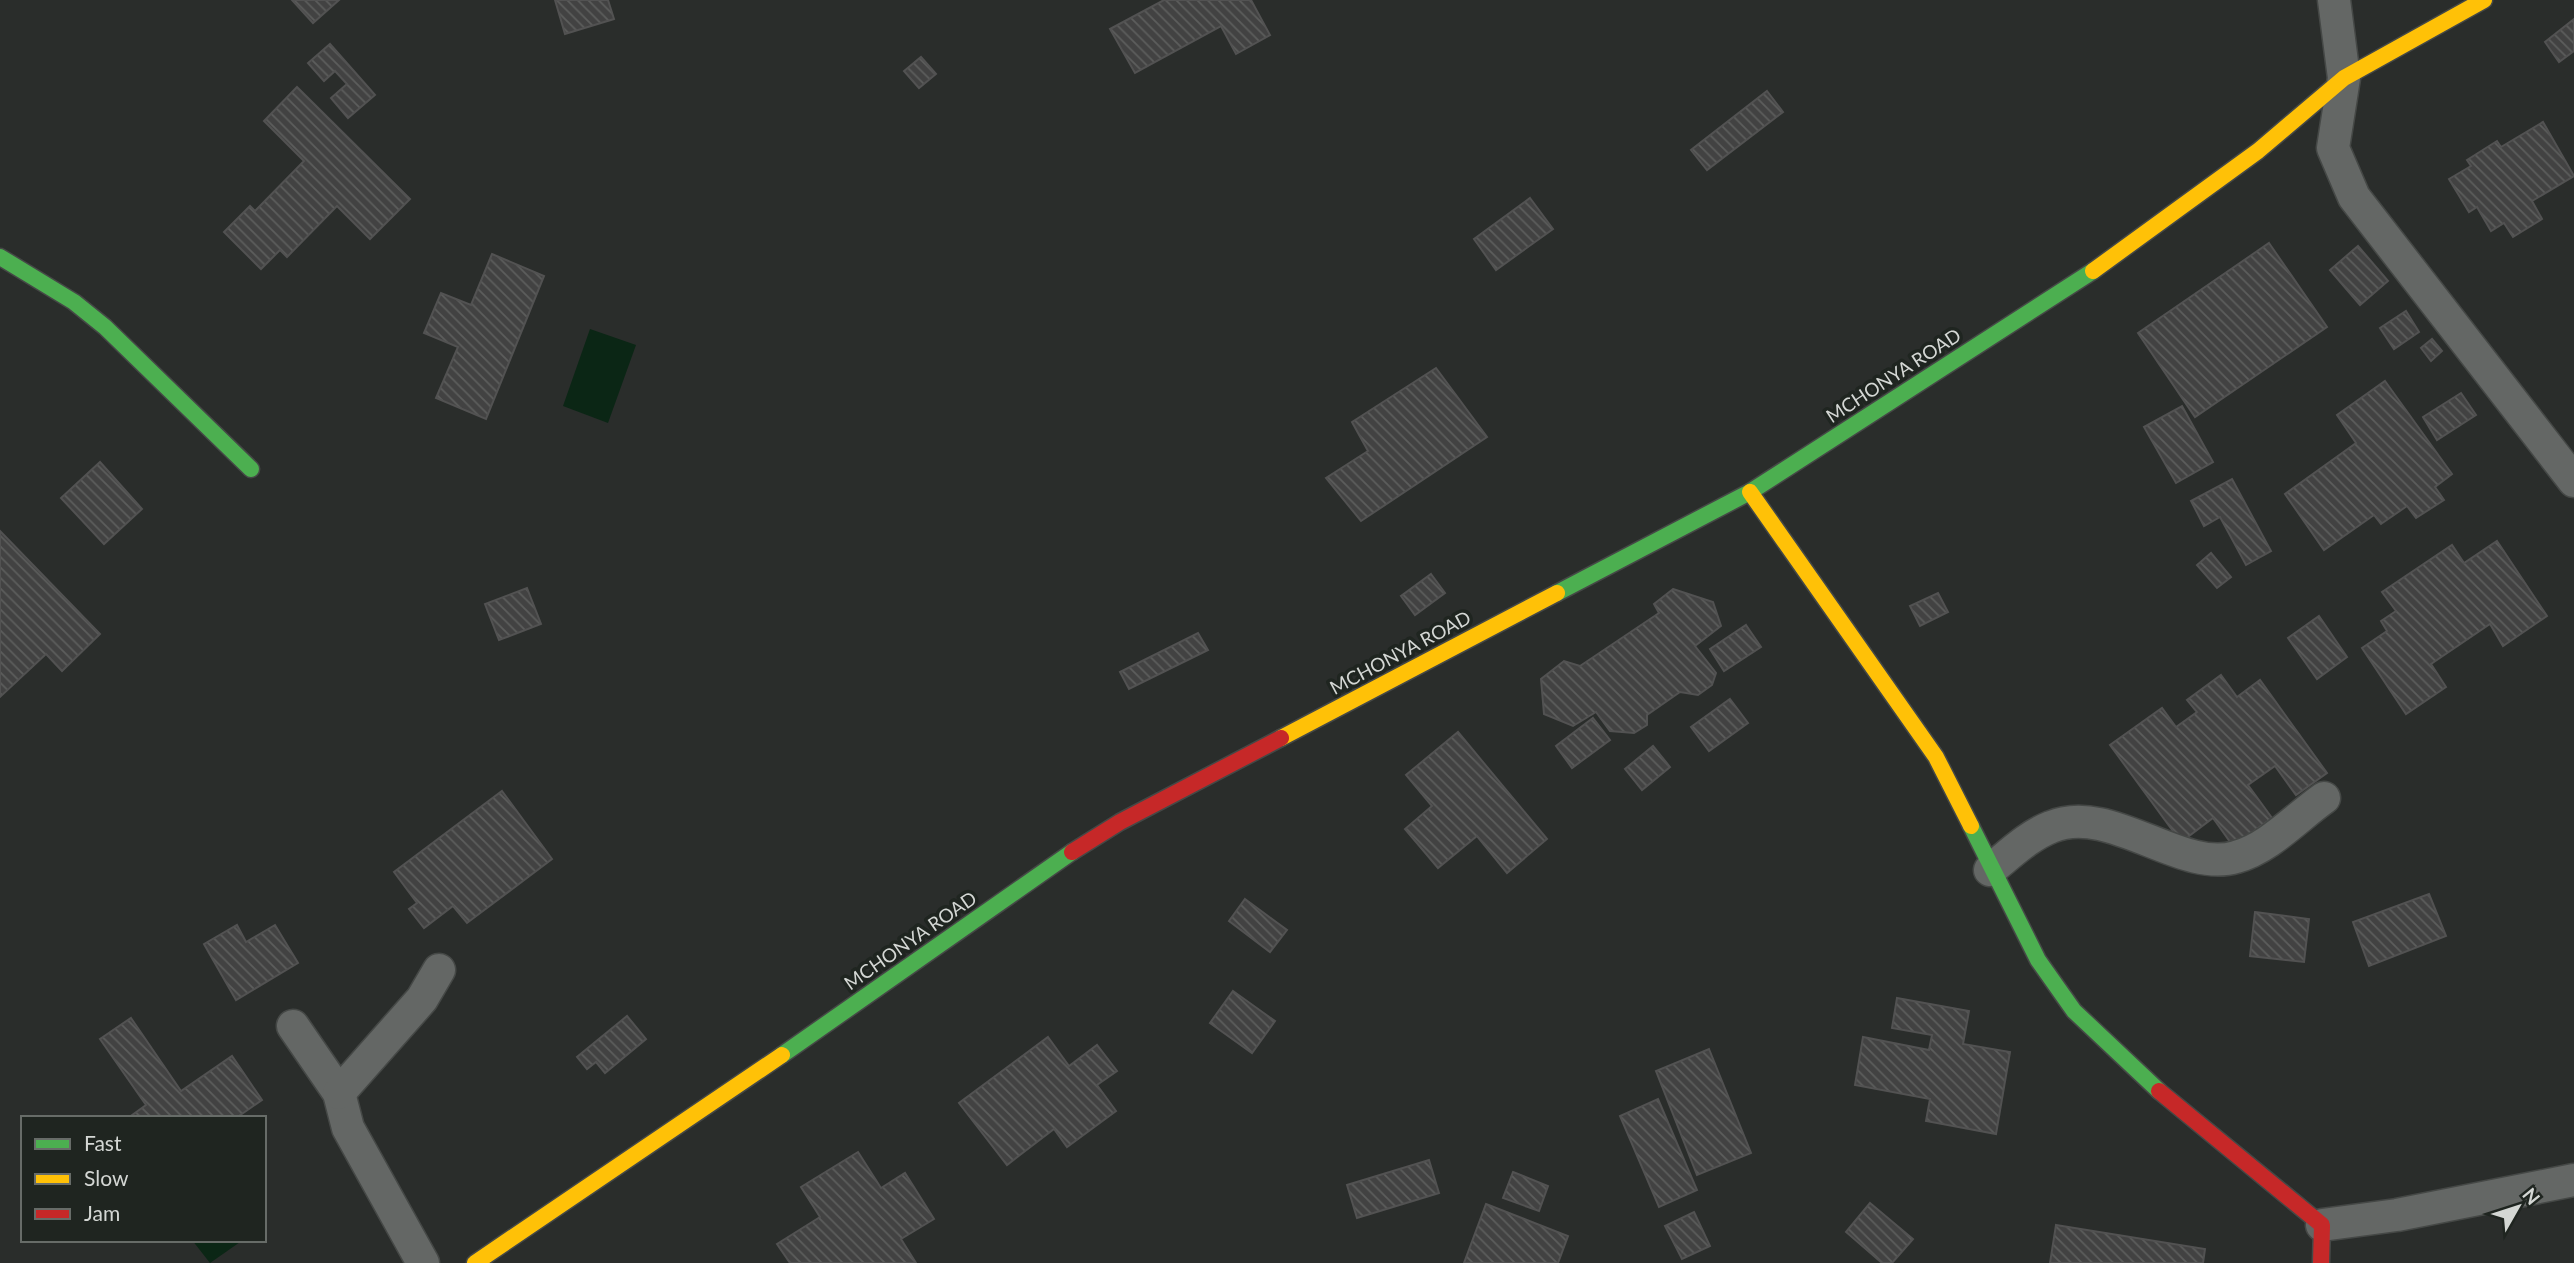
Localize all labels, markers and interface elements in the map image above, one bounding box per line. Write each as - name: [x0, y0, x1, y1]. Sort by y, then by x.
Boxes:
- street label: MCHONYA ROAD: [1821, 323, 1965, 427]
- street label: MCHONYA ROAD: [1326, 605, 1474, 699]
- street label: MCHONYA ROAD: [839, 886, 981, 994]
- legend: [21, 1116, 266, 1242]
- text: Fast: [84, 1130, 122, 1155]
- text: Slow: [84, 1165, 129, 1190]
- north arrow: [2483, 1172, 2553, 1242]
- text: N: [2518, 1183, 2545, 1209]
- text: Jam: [84, 1200, 120, 1225]

